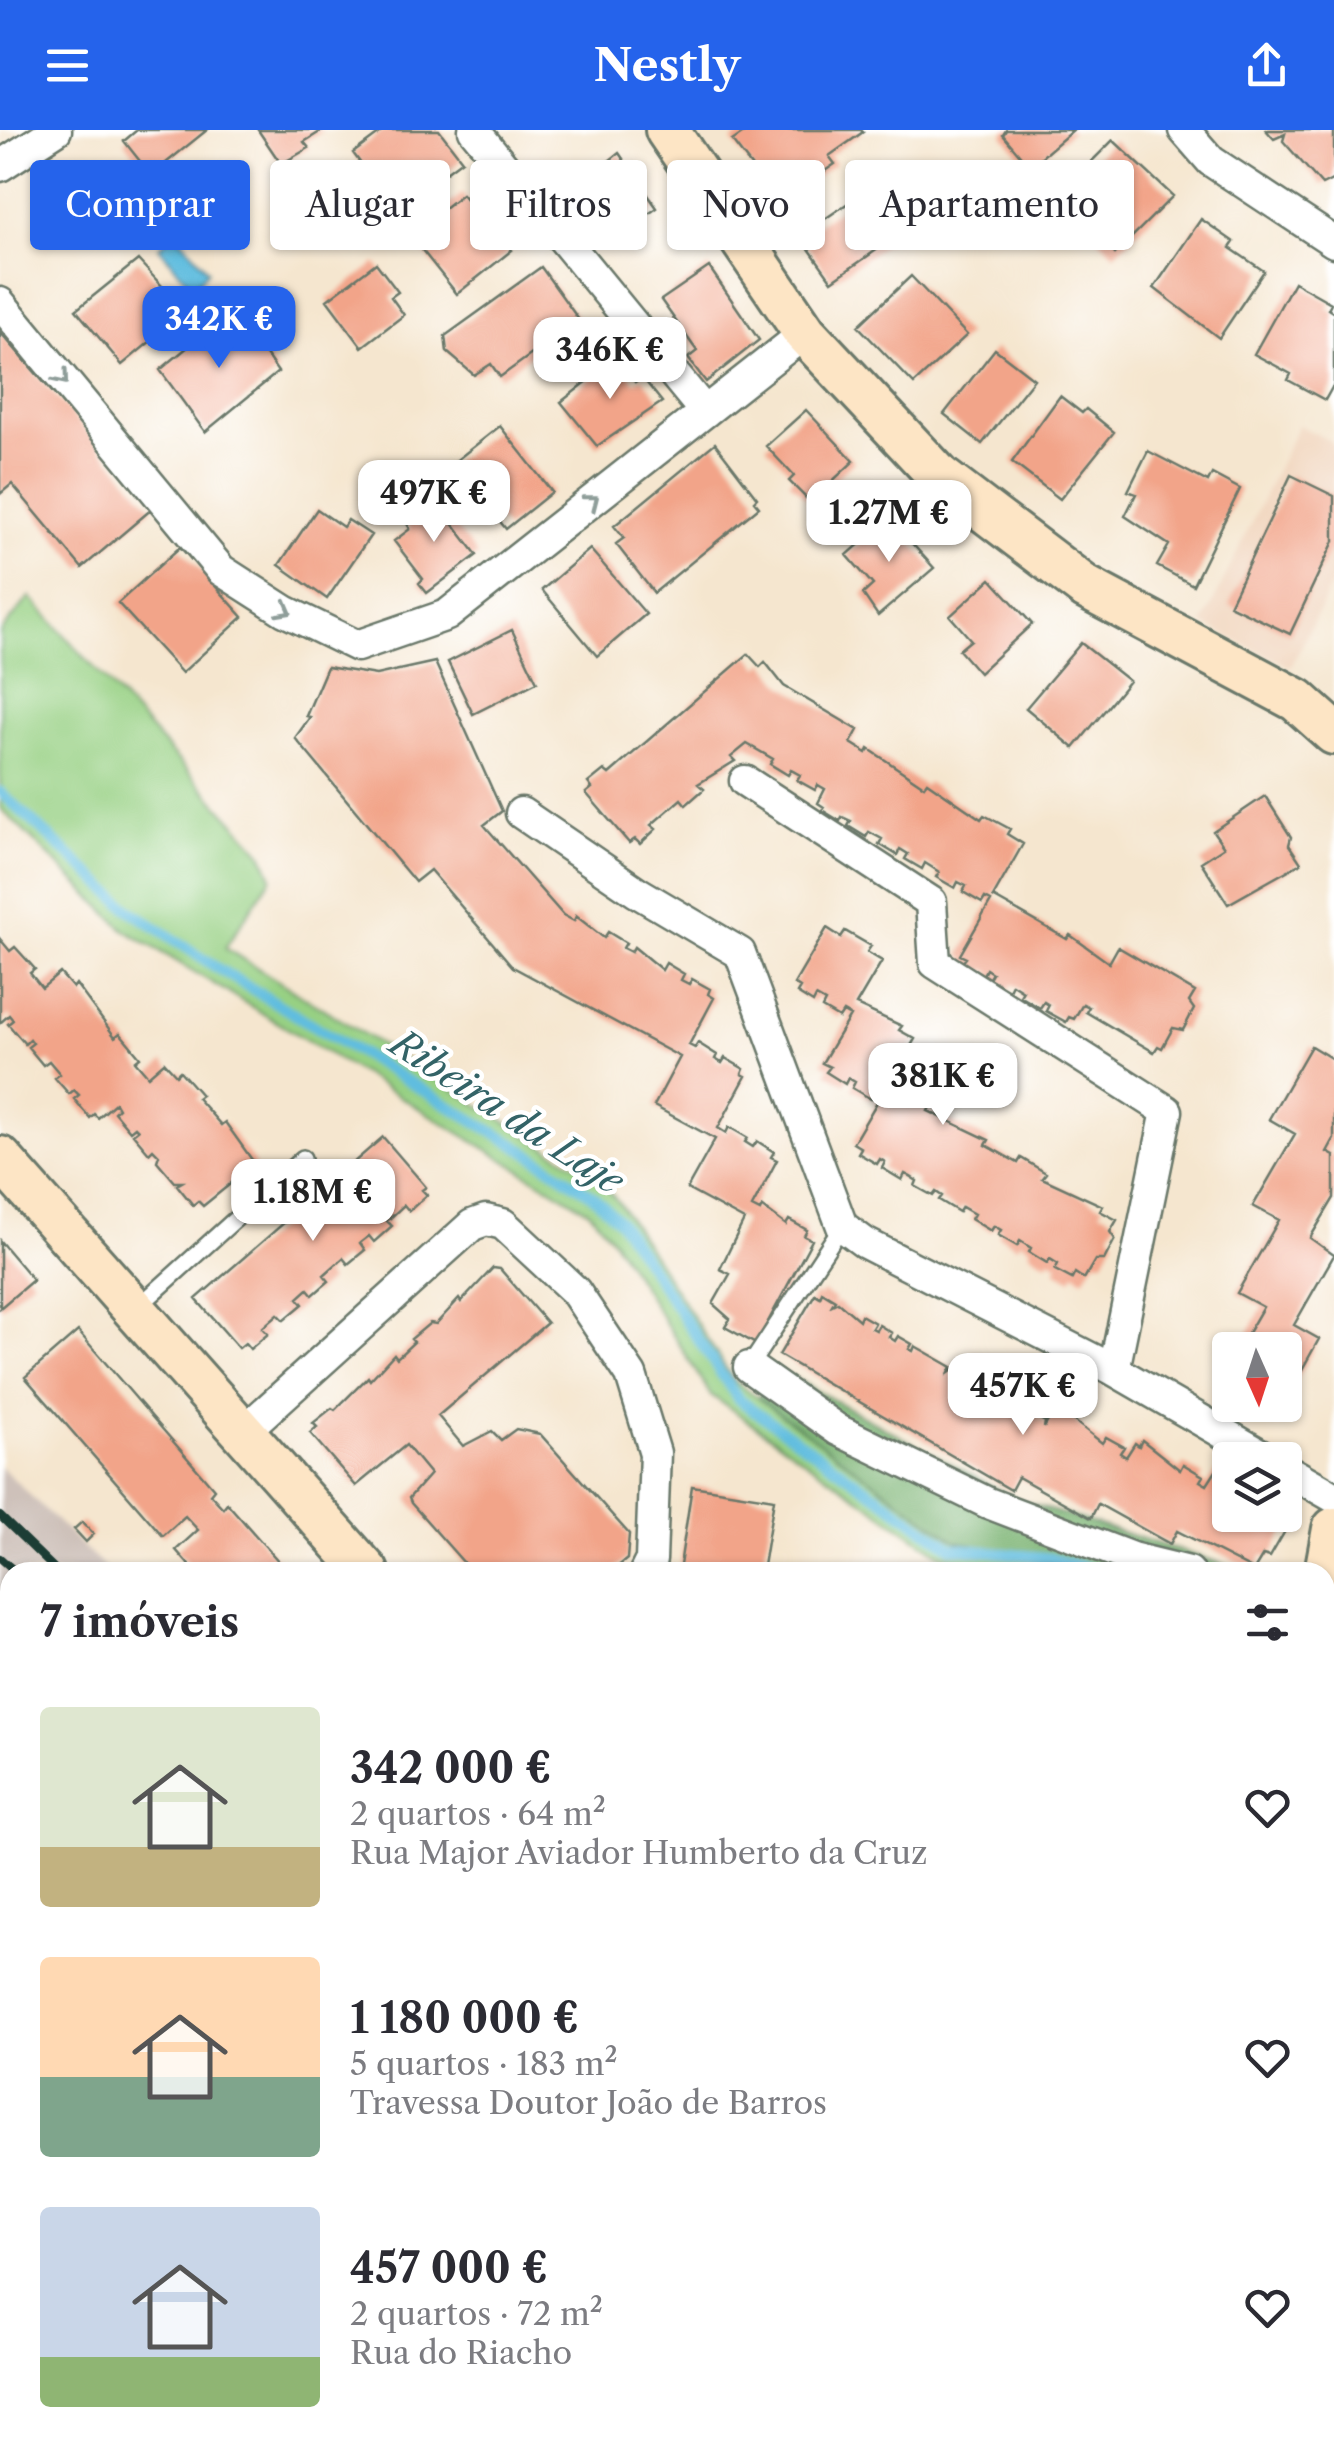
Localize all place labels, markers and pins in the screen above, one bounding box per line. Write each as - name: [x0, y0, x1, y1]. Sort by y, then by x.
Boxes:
- pin: 342K €: [138, 286, 300, 371]
- pin: 346K €: [529, 317, 691, 402]
- pin: 497K €: [353, 460, 515, 545]
- pin: 1.27M €: [797, 480, 981, 565]
- pin: 381K €: [862, 1043, 1024, 1128]
- pin: 1.18M €: [221, 1159, 405, 1244]
- pin: 457K €: [942, 1353, 1104, 1438]

